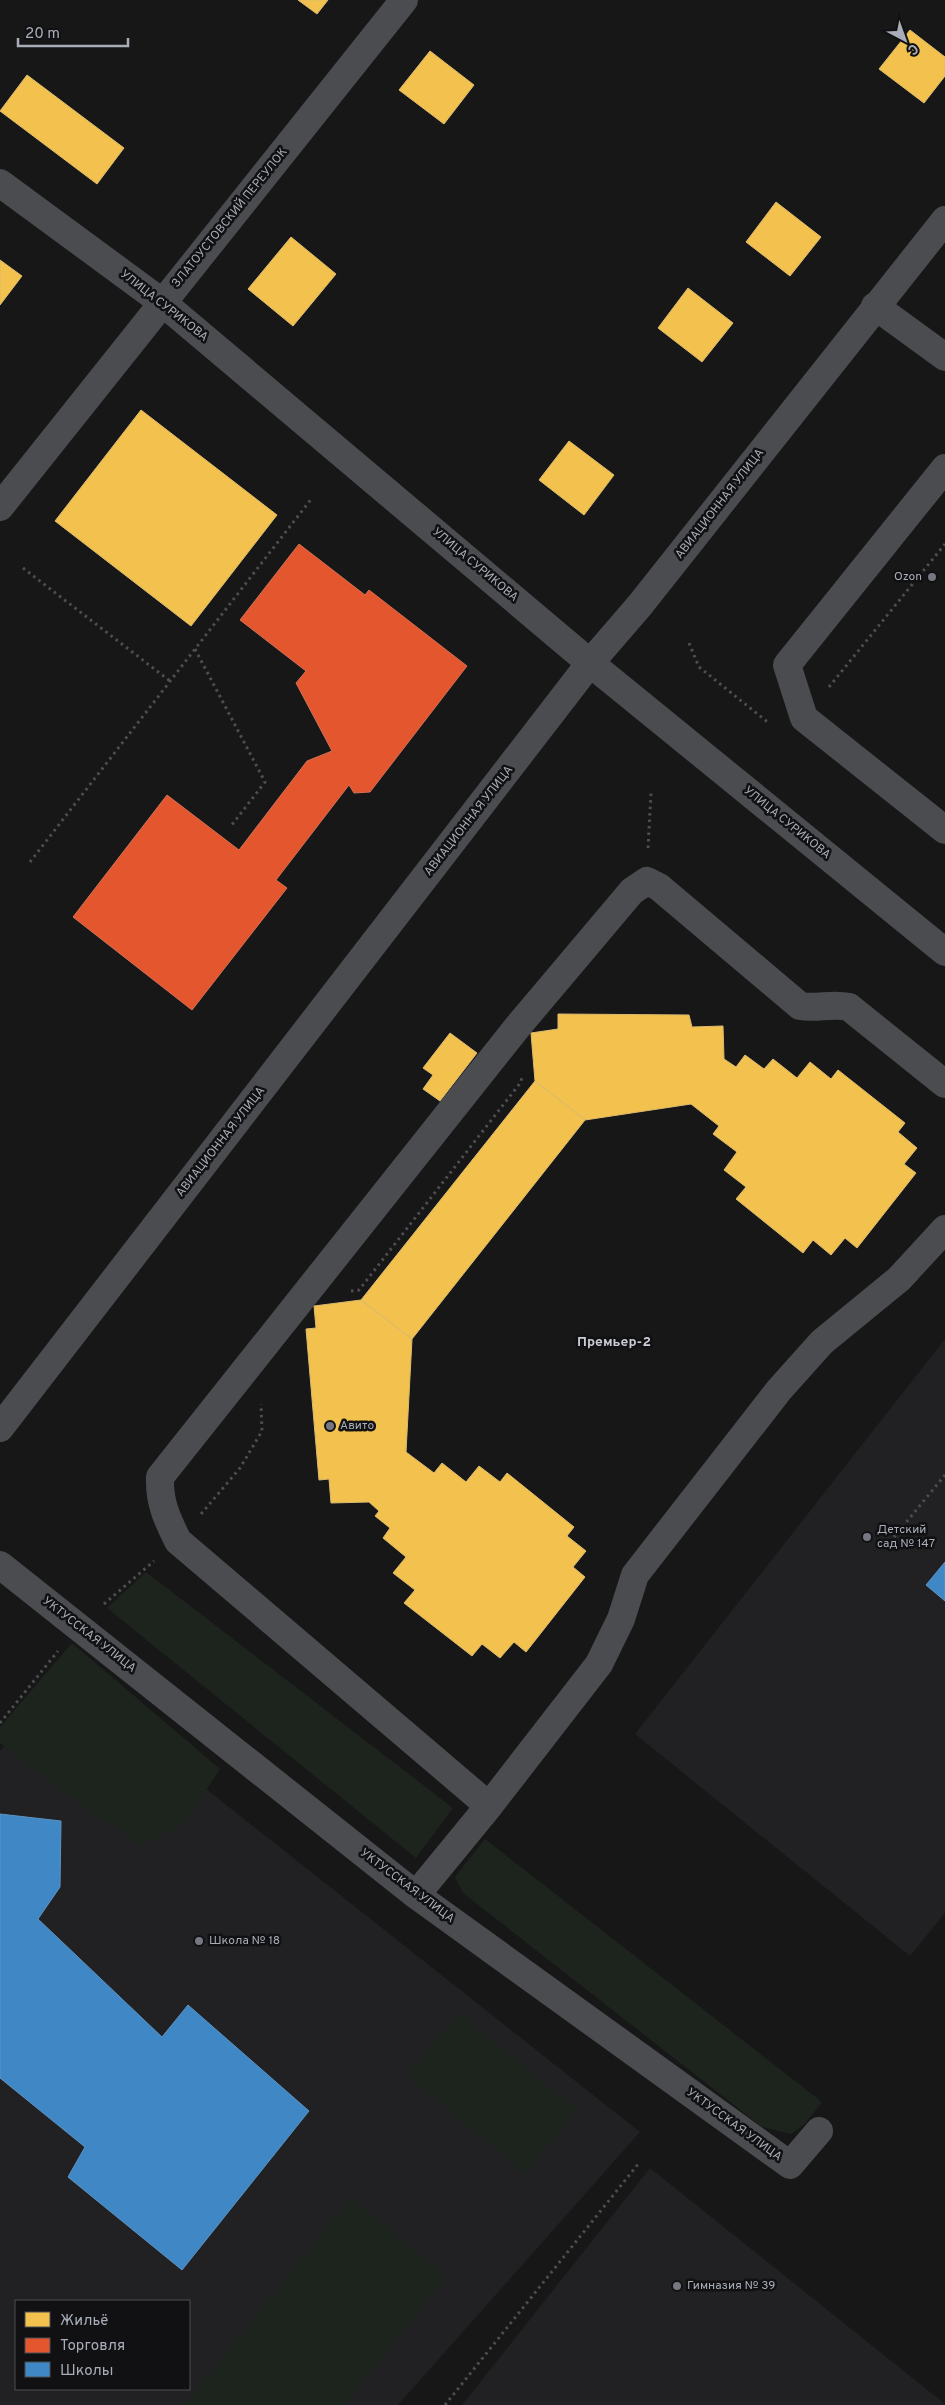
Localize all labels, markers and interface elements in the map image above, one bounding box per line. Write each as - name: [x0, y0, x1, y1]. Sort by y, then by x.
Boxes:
- scale bar: [18, 15, 128, 47]
- north arrow: [880, 15, 930, 65]
- text: 20 m: [25, 25, 60, 44]
- text: С: [904, 39, 921, 58]
- street label: ЗЛАТОУСТОВСКИЙ ПЕРЕУЛОК: [169, 145, 292, 291]
- street label: УЛИЦА СУРИКОВА: [117, 267, 211, 345]
- street label: АВИАЦИОННАЯ УЛИЦА: [672, 446, 768, 562]
- street label: УЛИЦА СУРИКОВА: [429, 524, 521, 606]
- place label: Ozon: [894, 569, 922, 585]
- marker: Ozon: [926, 571, 938, 583]
- street label: АВИАЦИОННАЯ УЛИЦА: [421, 763, 517, 879]
- street label: УЛИЦА СУРИКОВА: [740, 783, 834, 863]
- street label: АВИАЦИОННАЯ УЛИЦА: [173, 1084, 269, 1200]
- district label: Премьер-2: [577, 1334, 651, 1351]
- place label: Авито: [340, 1418, 374, 1434]
- marker: Авито: [324, 1420, 336, 1432]
- place label: Детский сад № 147: [877, 1522, 935, 1552]
- marker: Детский сад № 147: [861, 1531, 873, 1543]
- street label: УКТУССКАЯ УЛИЦА: [39, 1593, 139, 1677]
- street label: УКТУССКАЯ УЛИЦА: [356, 1845, 458, 1927]
- place label: Школа № 18: [209, 1933, 280, 1949]
- marker: Школа № 18: [193, 1935, 205, 1947]
- street label: УКТУССКАЯ УЛИЦА: [683, 2085, 785, 2165]
- place label: Гимназия № 39: [687, 2278, 775, 2294]
- marker: Гимназия № 39: [671, 2280, 683, 2292]
- legend: [15, 2300, 190, 2390]
- text: Жильё: [60, 2312, 108, 2331]
- text: Торговля: [60, 2337, 125, 2356]
- text: Школы: [60, 2362, 114, 2381]

